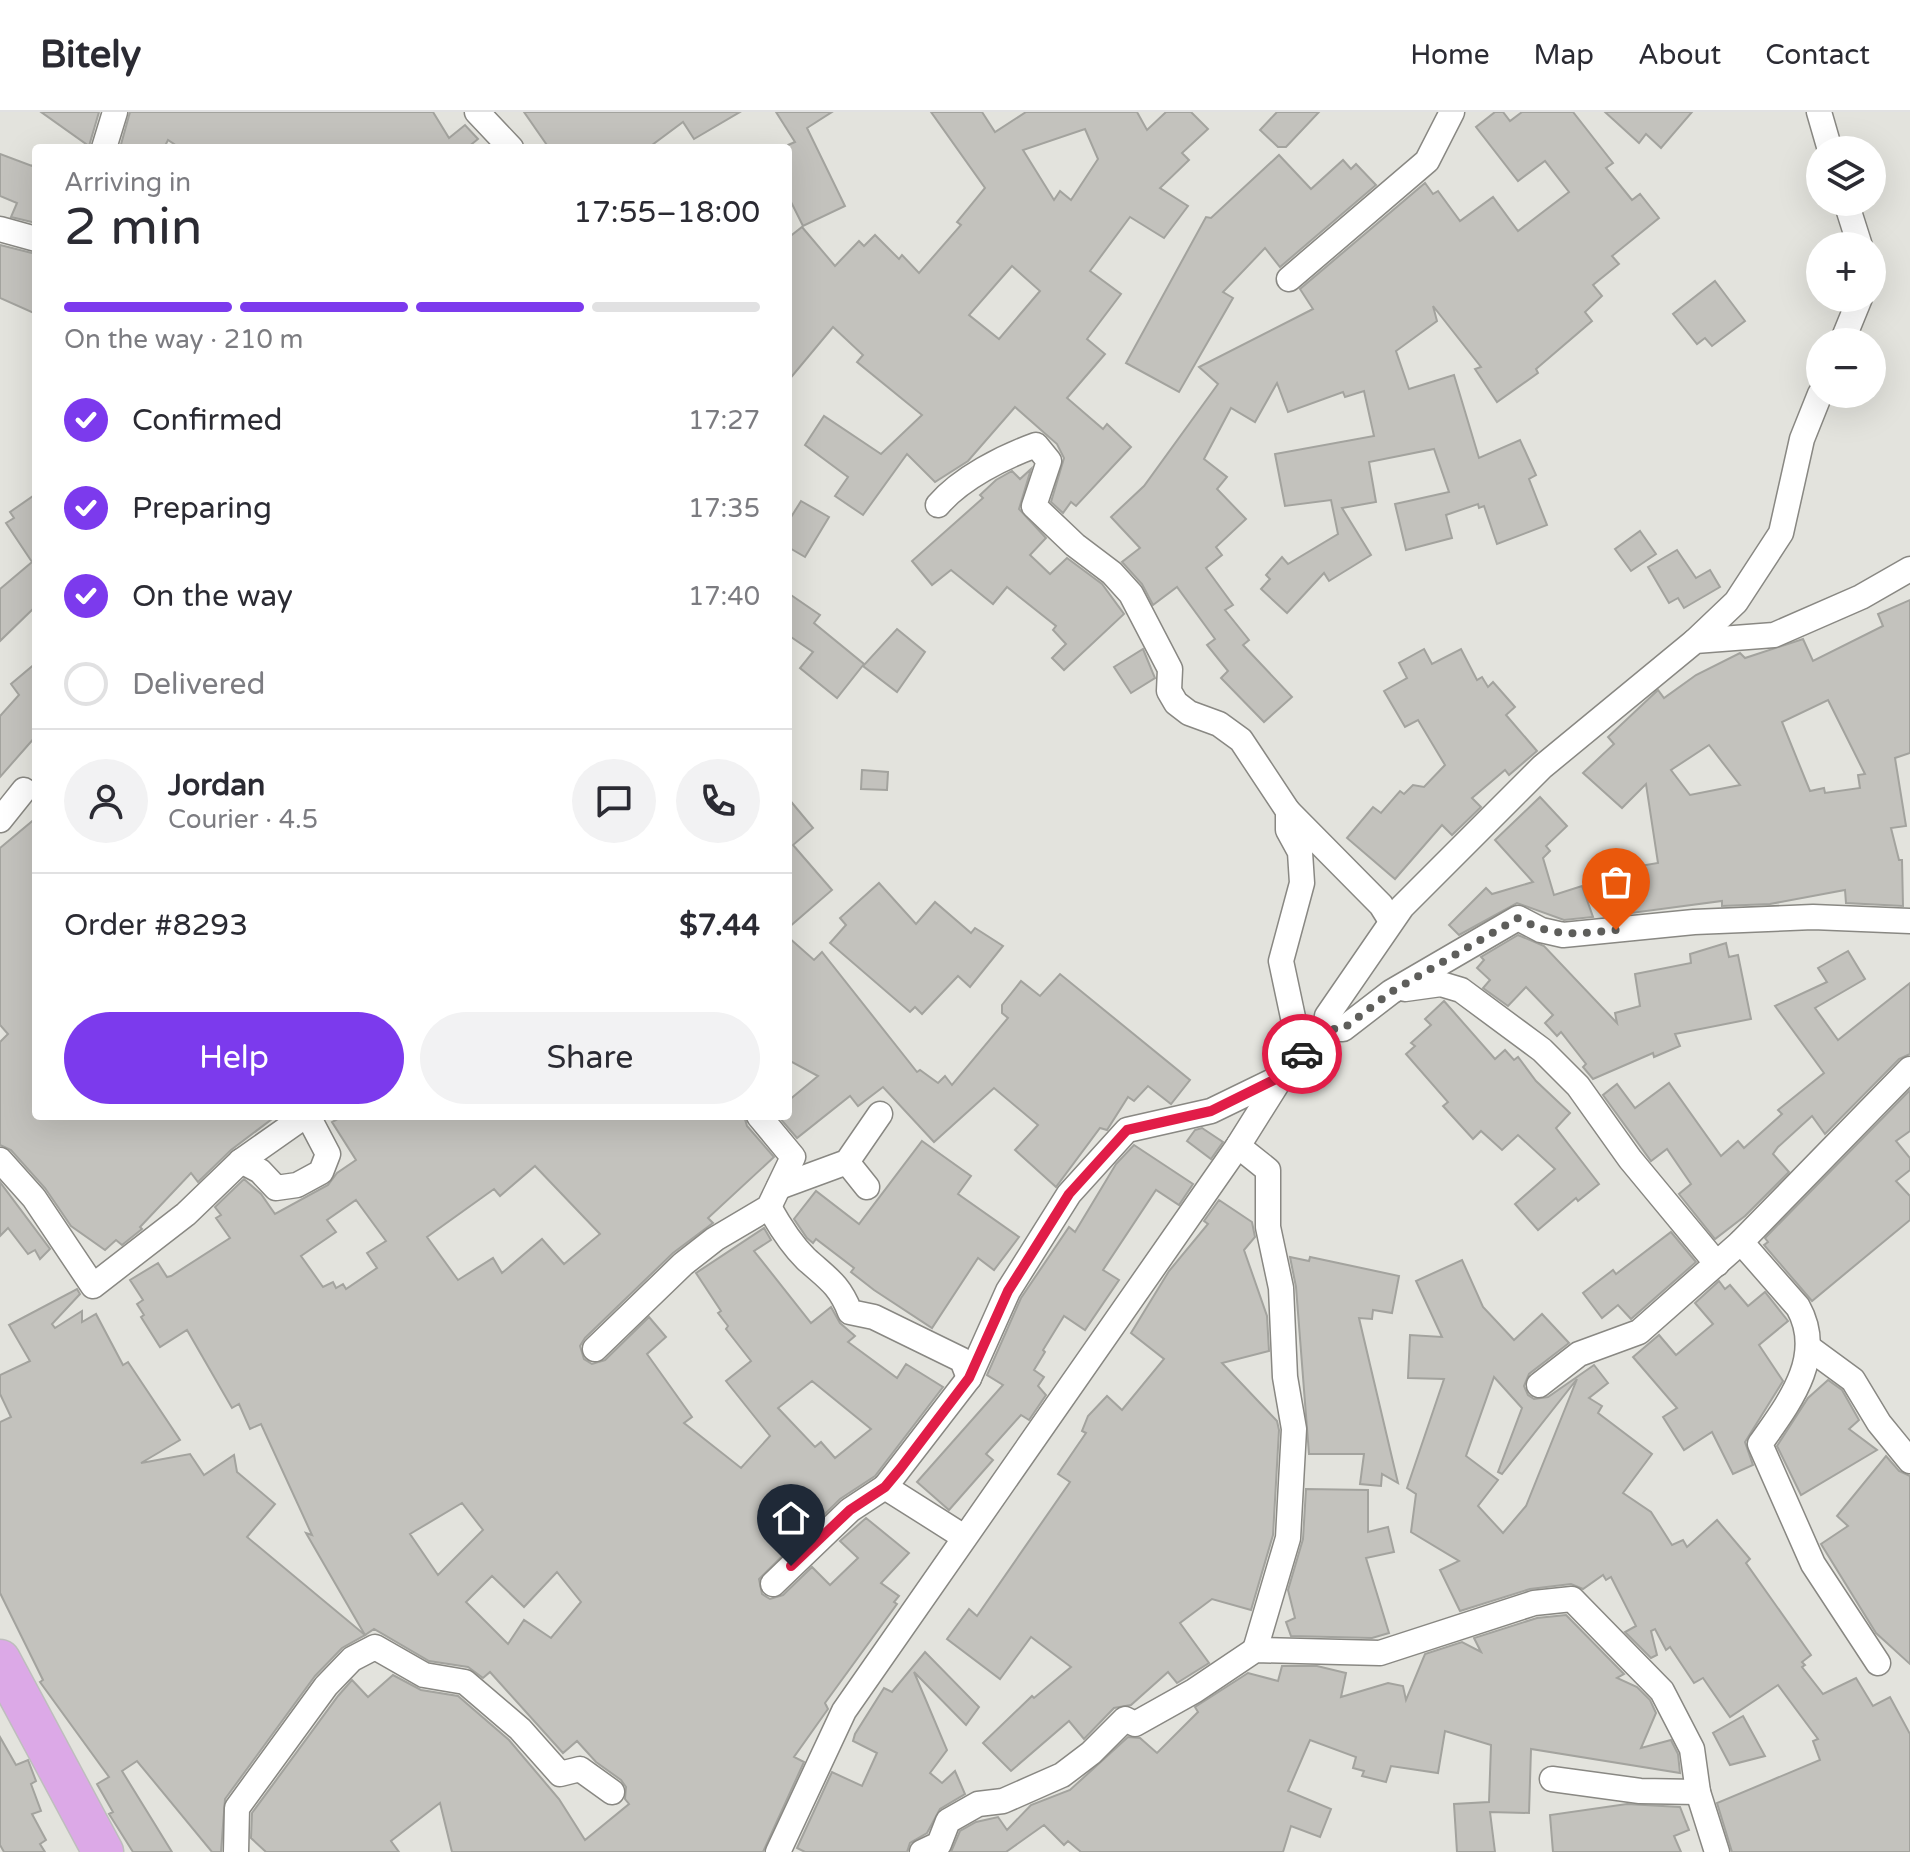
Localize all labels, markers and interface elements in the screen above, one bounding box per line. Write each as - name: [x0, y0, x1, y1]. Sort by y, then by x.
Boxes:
- text: Bitely: [40, 32, 141, 78]
- text: Home: [1410, 38, 1490, 72]
- text: Map: [1534, 38, 1594, 72]
- text: About: [1638, 38, 1721, 72]
- text: Contact: [1765, 38, 1870, 72]
- map controls: [1806, 136, 1886, 408]
- button: layers: [1806, 136, 1886, 216]
- text: Arriving in: [64, 167, 191, 198]
- text: 17:55–18:00: [573, 194, 760, 231]
- text: 2 min: [64, 196, 203, 259]
- button: +: [1806, 232, 1886, 312]
- text: On the way · 210 m: [64, 324, 303, 355]
- button: −: [1806, 328, 1886, 408]
- icon: check: [64, 398, 108, 442]
- text: Confirmed: [132, 402, 283, 439]
- text: 17:27: [688, 405, 760, 436]
- icon: check: [64, 486, 108, 530]
- text: Preparing: [132, 490, 272, 527]
- text: 17:35: [688, 493, 760, 524]
- icon: check: [64, 574, 108, 618]
- text: On the way: [132, 578, 293, 615]
- text: 17:40: [688, 581, 760, 612]
- text: Delivered: [132, 666, 266, 703]
- button: person: [64, 759, 148, 843]
- button: chat: [572, 759, 656, 843]
- button: phone: [676, 759, 760, 843]
- text: Jordan: [168, 767, 265, 804]
- text: Courier · 4.5: [168, 804, 318, 835]
- pin: [1582, 848, 1650, 930]
- icon: bag: [1594, 860, 1638, 904]
- text: Order #8293: [64, 907, 248, 944]
- text: $7.44: [679, 907, 760, 944]
- button: Help: [64, 1012, 404, 1104]
- button: Share: [420, 1012, 760, 1104]
- courier: [1262, 1014, 1342, 1094]
- icon: car: [1280, 1032, 1324, 1076]
- pin: [757, 1484, 825, 1566]
- icon: home: [769, 1496, 813, 1540]

